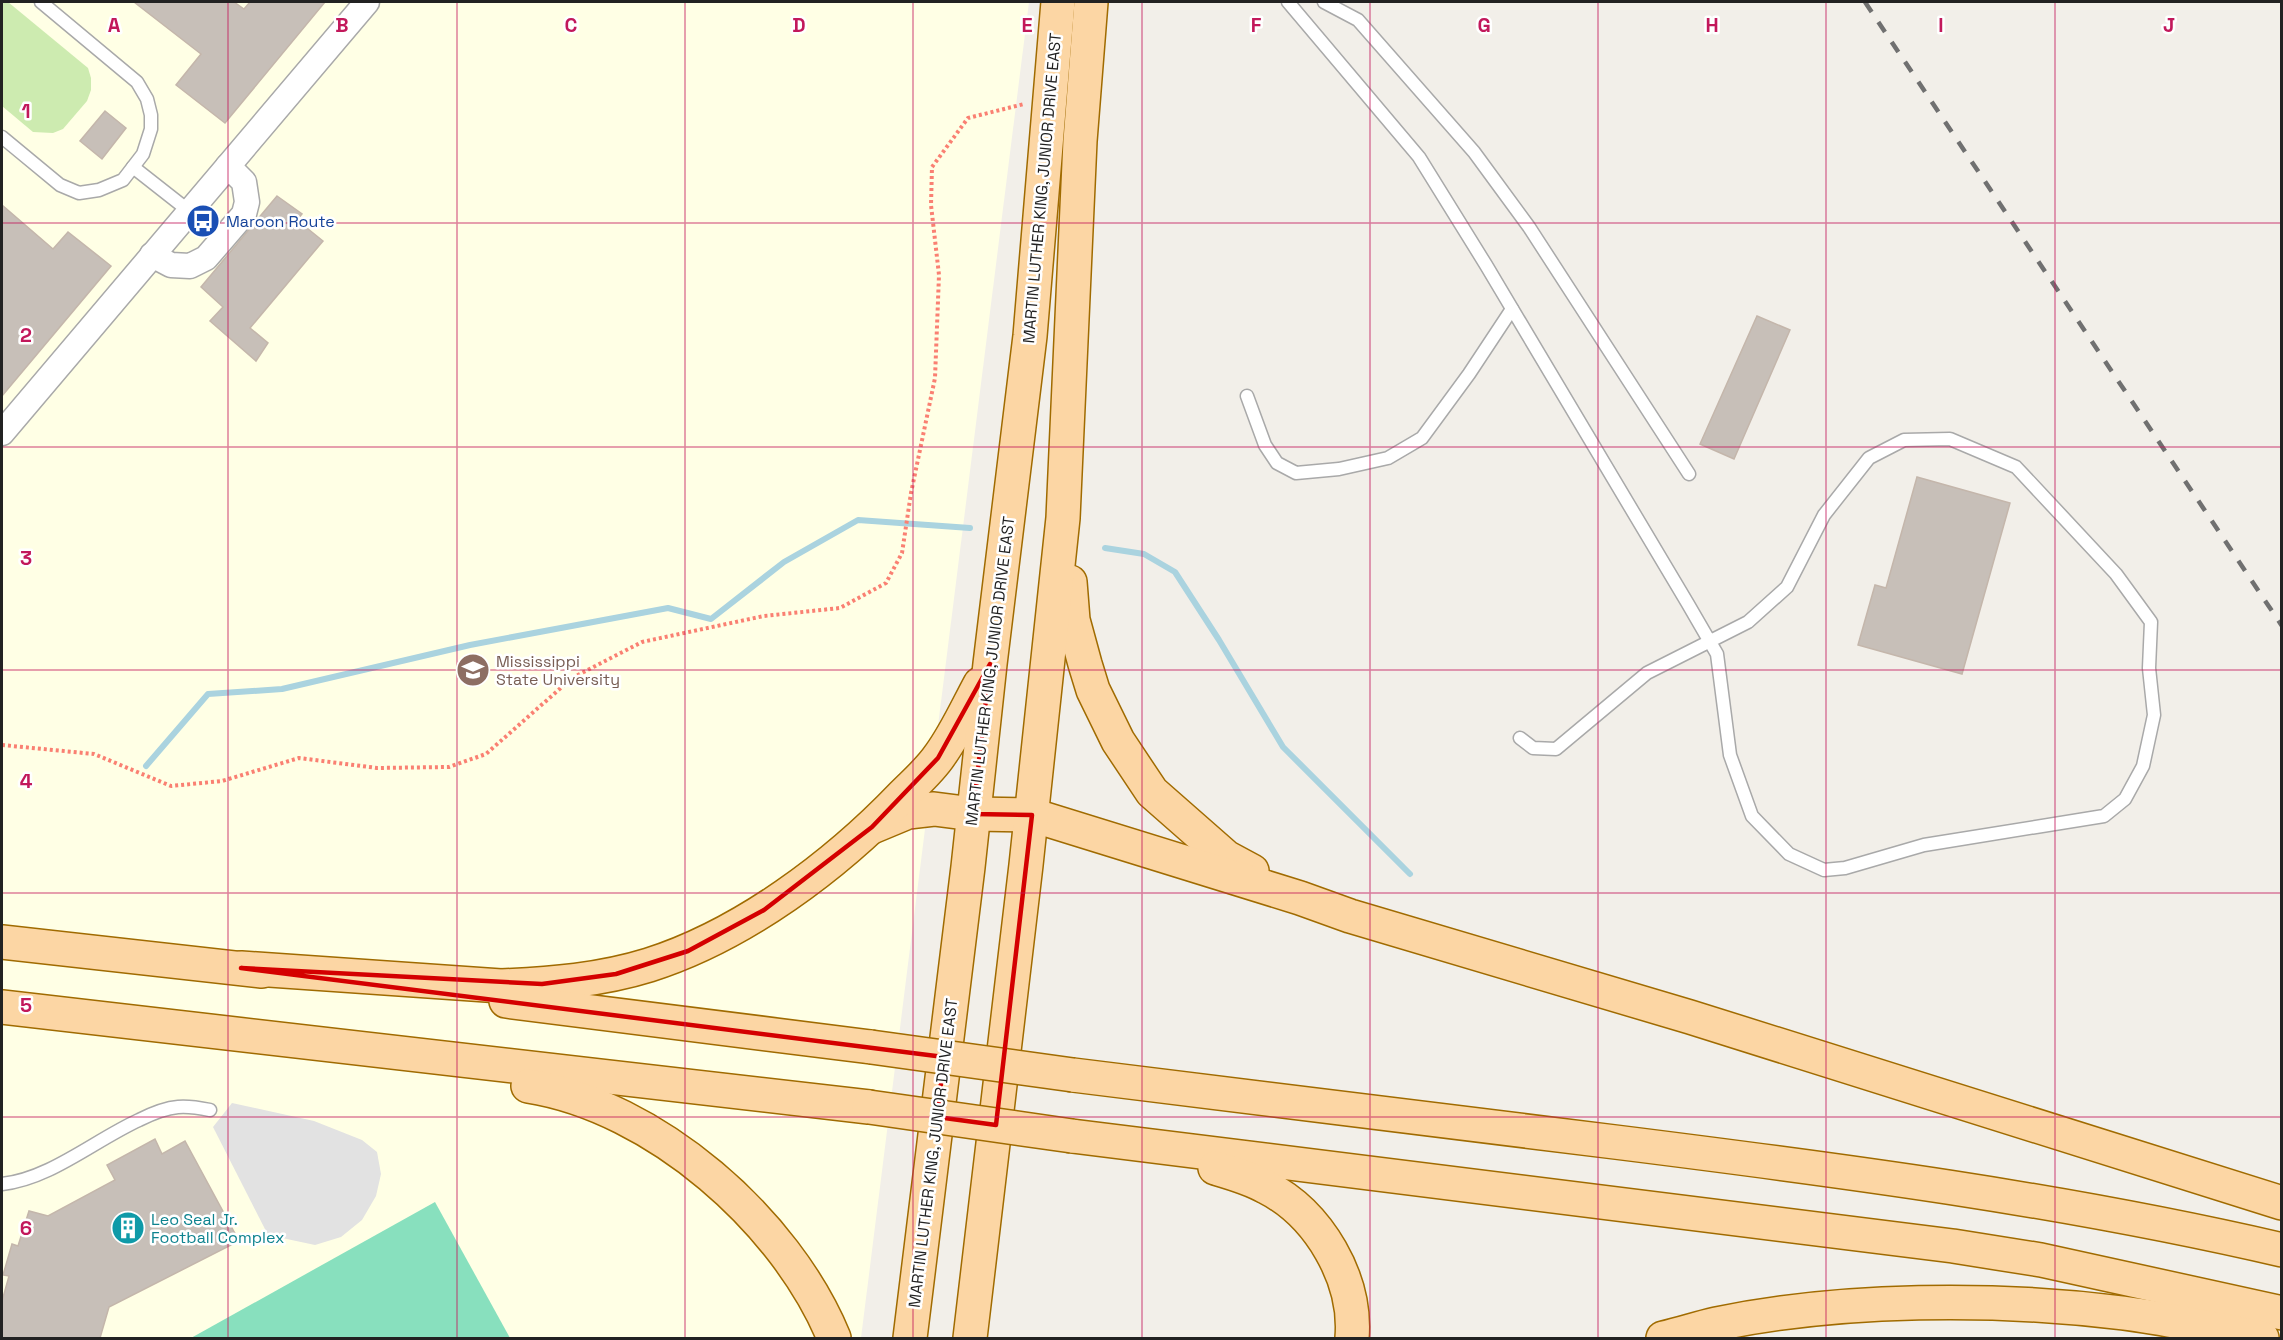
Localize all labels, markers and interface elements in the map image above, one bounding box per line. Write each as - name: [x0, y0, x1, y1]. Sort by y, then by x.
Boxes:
- text: A: [108, 12, 121, 38]
- text: B: [335, 12, 349, 38]
- text: C: [565, 12, 578, 38]
- text: D: [792, 12, 806, 38]
- text: E: [1021, 12, 1033, 38]
- text: F: [1251, 12, 1262, 38]
- text: G: [1477, 12, 1491, 38]
- text: H: [1705, 12, 1719, 38]
- text: I: [1938, 12, 1944, 38]
- text: J: [2163, 12, 2175, 38]
- street label: MARTIN LUTHER KING, JUNIOR DRIVE EAST: [1018, 32, 1066, 344]
- text: 1: [21, 98, 31, 124]
- bus stop icon: Maroon Route: [185, 203, 221, 239]
- place label: Maroon Route: [226, 211, 335, 232]
- text: 2: [20, 322, 32, 348]
- street label: MARTIN LUTHER KING, JUNIOR DRIVE EAST: [961, 515, 1019, 827]
- text: 3: [20, 545, 32, 571]
- place label: Mississippi State University: [496, 651, 620, 690]
- school or university icon: Mississippi State University: [455, 652, 491, 688]
- text: 4: [20, 768, 33, 794]
- text: 5: [20, 992, 32, 1018]
- street label: MARTIN LUTHER KING, JUNIOR DRIVE EAST: [904, 997, 962, 1309]
- place label: Leo Seal Jr. Football Complex: [151, 1209, 284, 1248]
- building icon: Leo Seal Jr. Football Complex: [110, 1210, 146, 1246]
- text: 6: [20, 1215, 32, 1241]

